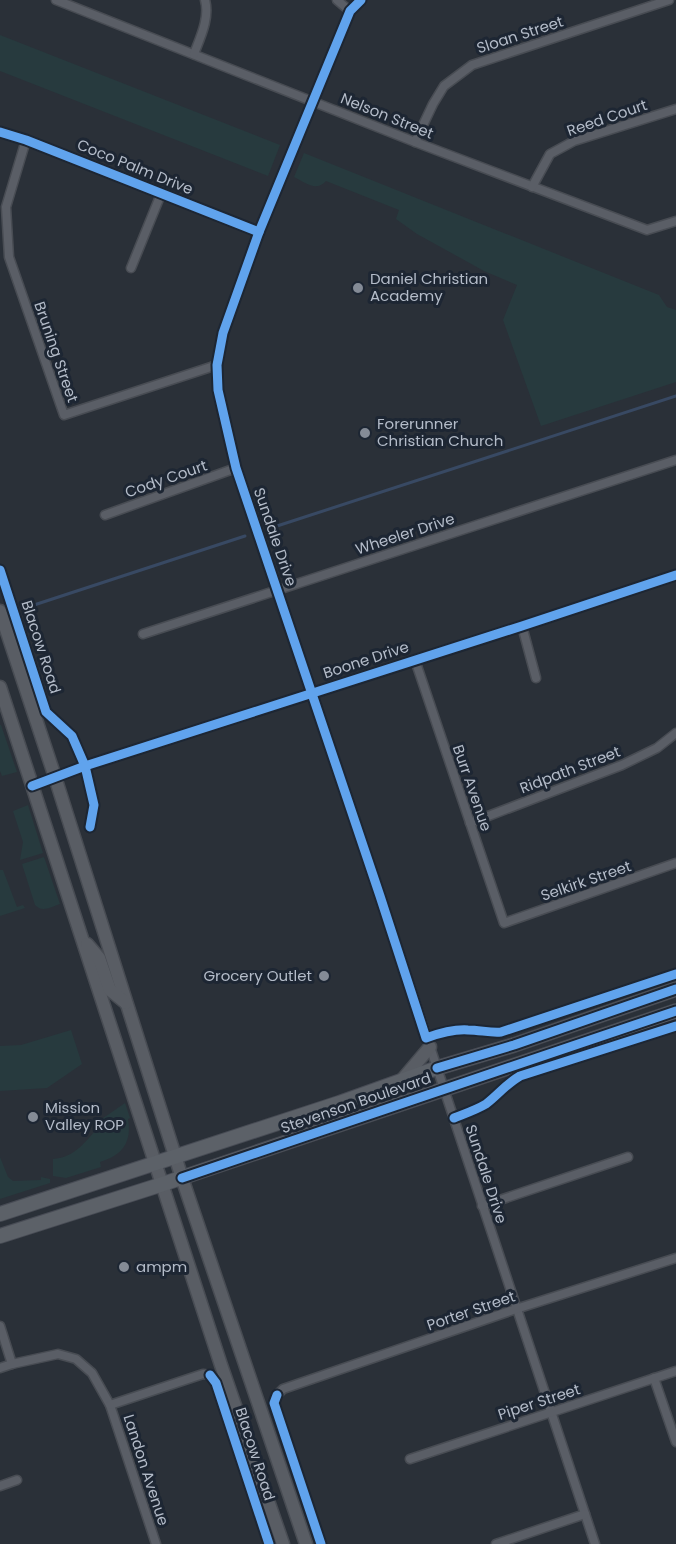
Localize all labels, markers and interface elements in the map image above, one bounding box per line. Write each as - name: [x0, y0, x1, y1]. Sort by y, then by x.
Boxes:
- street label: Sloan Street: [474, 11, 566, 58]
- street label: Nelson Street: [338, 87, 437, 144]
- street label: Reed Court: [564, 94, 650, 141]
- street label: Coco Palm Drive: [74, 134, 196, 199]
- place label: Daniel Christian Academy: [370, 268, 488, 306]
- marker: Daniel Christian Academy: [351, 281, 365, 295]
- street label: Bruning Street: [29, 299, 84, 405]
- place label: Forerunner Christian Church: [377, 413, 503, 451]
- marker: Forerunner Christian Church: [358, 426, 372, 440]
- street label: Cody Court: [122, 455, 210, 502]
- street label: Sundale Drive: [249, 485, 302, 589]
- street label: Wheeler Drive: [353, 508, 457, 559]
- street label: Blacow Road: [16, 597, 66, 696]
- street label: Boone Drive: [320, 636, 411, 683]
- street label: Ridpath Street: [516, 741, 623, 798]
- street label: Burr Avenue: [448, 742, 497, 834]
- street label: Selkirk Street: [538, 855, 634, 906]
- place label: Grocery Outlet: [203, 965, 312, 986]
- marker: Grocery Outlet: [317, 969, 331, 983]
- street label: Stevenson Boulevard: [278, 1067, 434, 1138]
- place label: Mission Valley ROP: [45, 1097, 124, 1135]
- marker: Mission Valley ROP: [26, 1110, 40, 1124]
- street label: Sundale Drive: [461, 1122, 512, 1226]
- place label: ampm: [136, 1256, 187, 1277]
- marker: ampm: [117, 1260, 131, 1274]
- street label: Porter Street: [424, 1286, 518, 1335]
- street label: Piper Street: [495, 1378, 583, 1425]
- street label: Blacow Road: [230, 1404, 280, 1503]
- street label: Landon Avenue: [119, 1411, 174, 1528]

